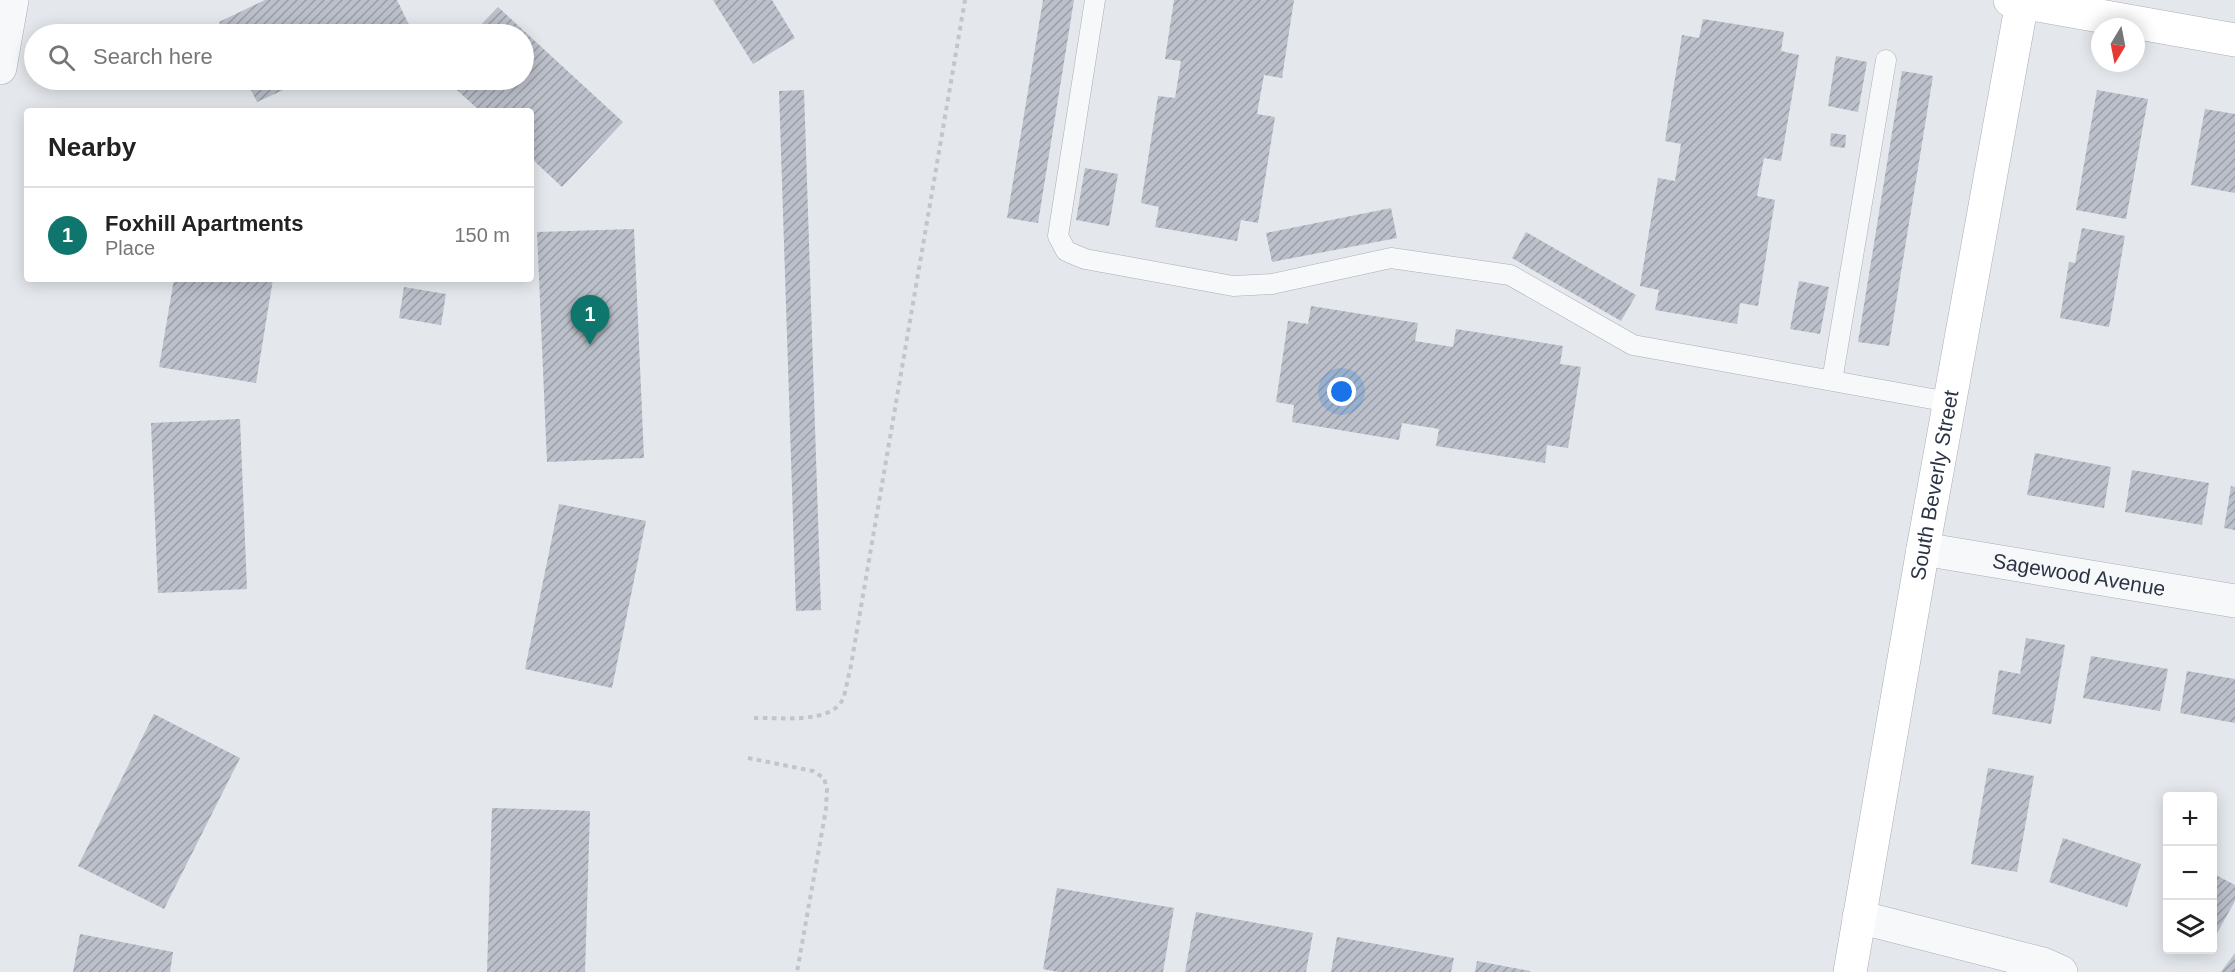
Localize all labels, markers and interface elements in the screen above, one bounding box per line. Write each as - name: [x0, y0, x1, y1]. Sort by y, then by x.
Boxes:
- north arrow: [2091, 18, 2145, 72]
- search box: [24, 24, 534, 90]
- icon: search: [45, 41, 78, 74]
- text: Search here: [93, 44, 213, 69]
- text: Nearby: [48, 132, 136, 162]
- text: Foxhill Apartments: [105, 211, 303, 236]
- text: 1: [62, 224, 73, 246]
- text: 150 m: [454, 224, 510, 246]
- text: Place: [105, 237, 155, 259]
- pin: 1: [570, 296, 610, 345]
- your location: [1327, 377, 1356, 406]
- street label: South Beverly Street: [1906, 388, 1963, 582]
- street label: Sagewood Avenue: [1991, 549, 2167, 600]
- map controls: [2163, 792, 2217, 954]
- button: +: [2163, 792, 2217, 846]
- button: −: [2163, 846, 2217, 900]
- button: layers: [2163, 900, 2217, 954]

